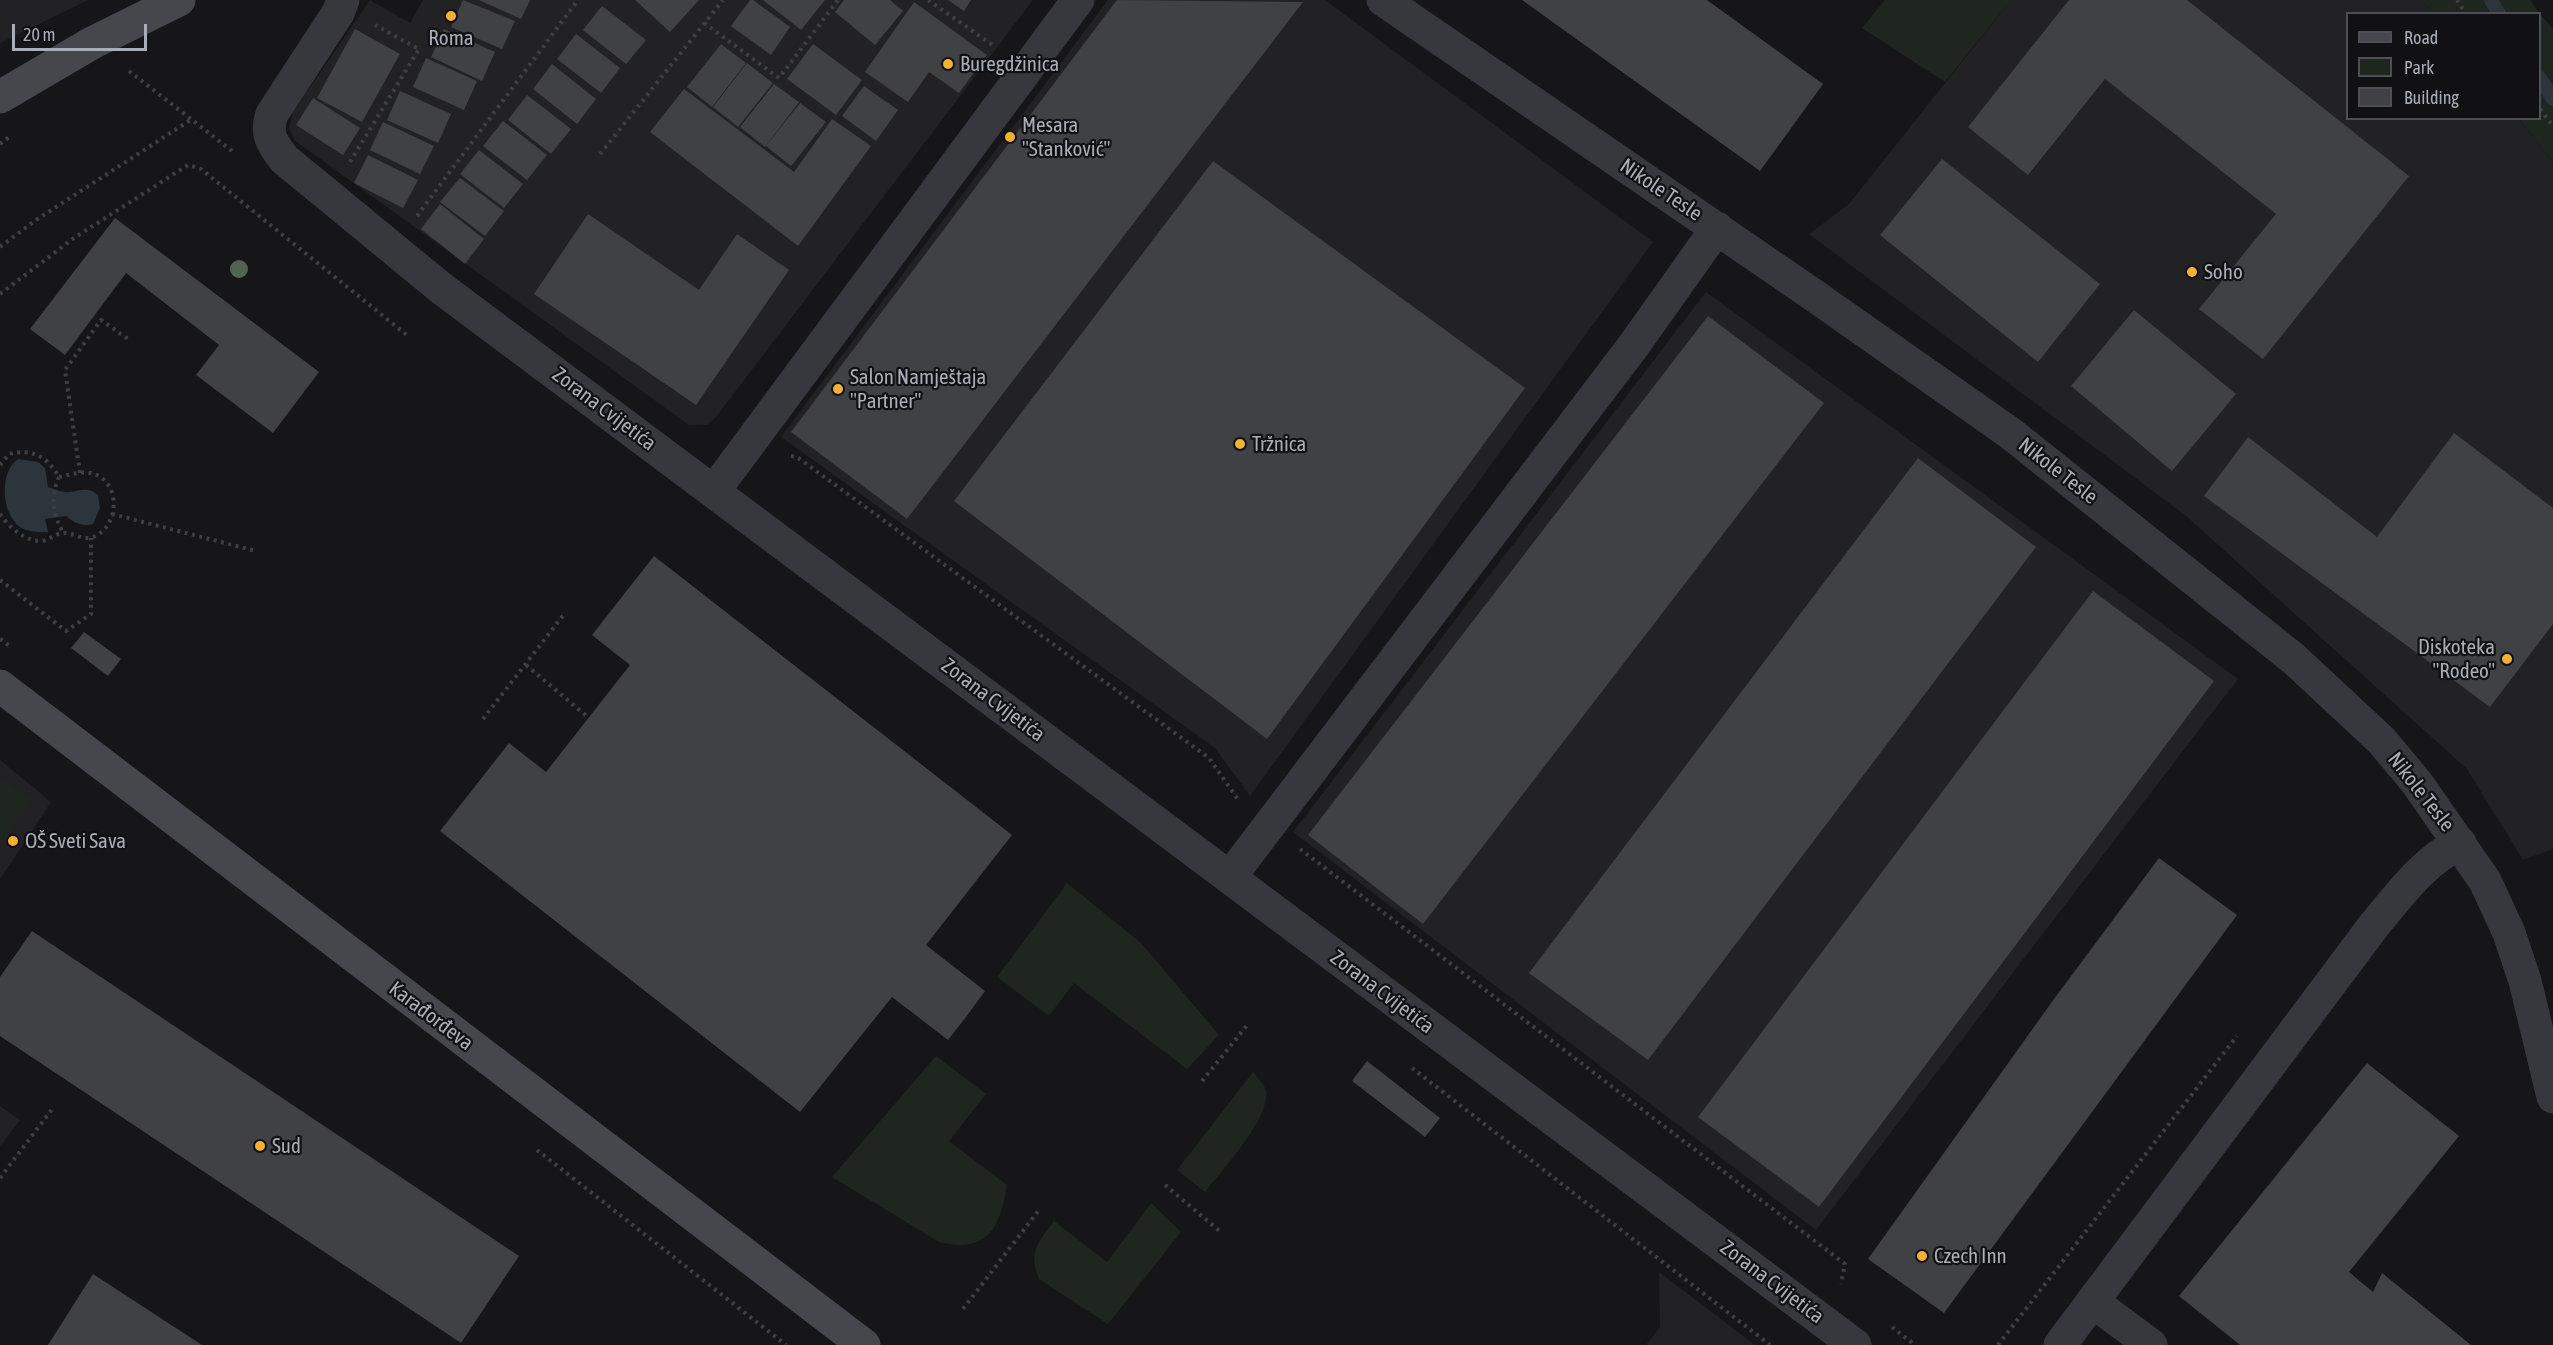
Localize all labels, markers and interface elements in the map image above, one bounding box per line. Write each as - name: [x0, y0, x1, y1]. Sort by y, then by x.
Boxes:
- marker: Roma: [444, 9, 458, 23]
- scale bar: [15, 12, 150, 50]
- legend: [2346, 12, 2541, 120]
- text: 20 m: [23, 24, 55, 45]
- place label: Roma: [428, 25, 474, 51]
- text: Road: [2404, 27, 2438, 48]
- place label: Buregdžinica: [960, 51, 1059, 77]
- marker: Buregdžinica: [941, 57, 955, 71]
- text: Park: [2404, 57, 2434, 78]
- text: Building: [2404, 87, 2459, 108]
- place label: Mesara "Stanković": [1022, 112, 1110, 162]
- marker: Mesara "Stanković": [1003, 130, 1017, 144]
- street label: Nikole Tesle: [1615, 153, 1707, 227]
- place label: Soho: [2204, 259, 2243, 285]
- marker: Soho: [2185, 265, 2199, 279]
- street label: Zorana Cvijetića: [547, 362, 661, 456]
- place label: Salon Namještaja "Partner": [850, 364, 986, 414]
- marker: Salon Namještaja "Partner": [831, 382, 845, 396]
- place label: Tržnica: [1252, 431, 1306, 457]
- street label: Nikole Tesle: [2013, 432, 2103, 510]
- marker: Tržnica: [1233, 437, 1247, 451]
- place label: Diskoteka "Rodeo": [2418, 634, 2495, 684]
- marker: Diskoteka "Rodeo": [2500, 652, 2514, 666]
- street label: Zorana Cvijetića: [936, 653, 1050, 747]
- street label: Nikole Tesle: [2382, 747, 2460, 837]
- place label: OŠ Sveti Sava: [25, 828, 126, 854]
- marker: OŠ Sveti Sava: [6, 834, 20, 848]
- street label: Zorana Cvijetića: [1325, 945, 1439, 1039]
- street label: Karađorđeva: [384, 976, 478, 1056]
- place label: Sud: [272, 1133, 301, 1159]
- marker: Sud: [253, 1139, 267, 1153]
- street label: Zorana Cvijetića: [1715, 1235, 1829, 1329]
- place label: Czech Inn: [1934, 1243, 2007, 1269]
- marker: Czech Inn: [1915, 1249, 1929, 1263]

